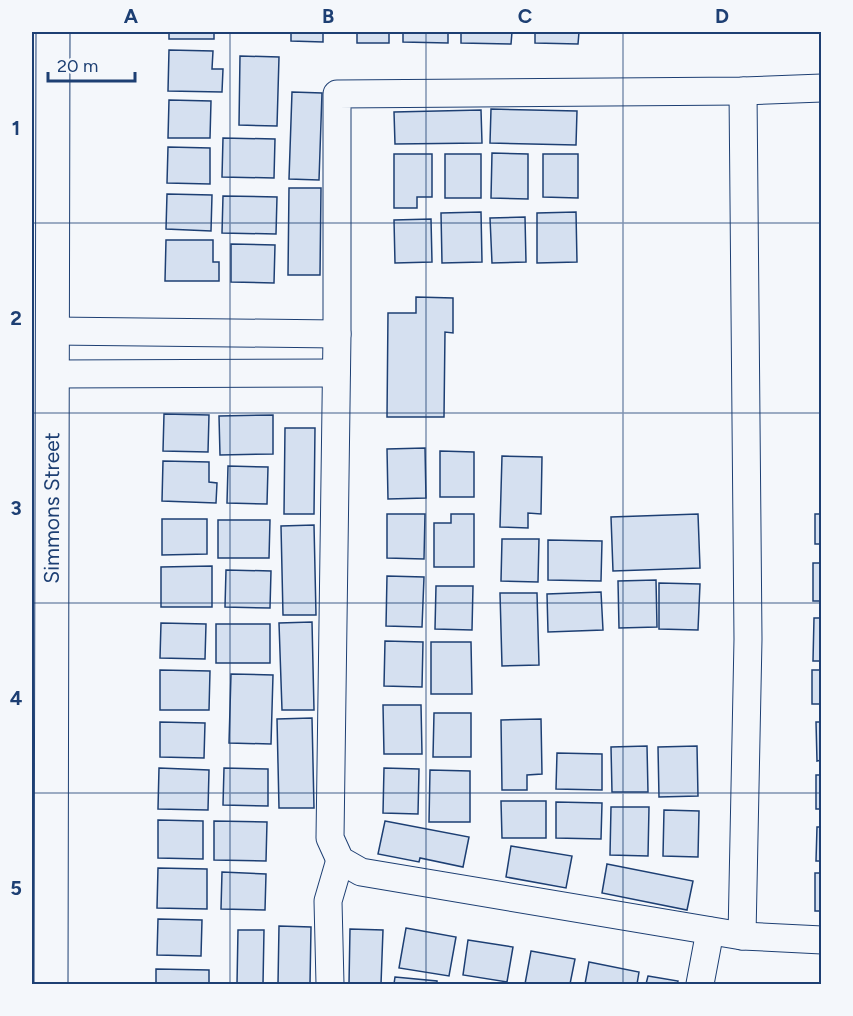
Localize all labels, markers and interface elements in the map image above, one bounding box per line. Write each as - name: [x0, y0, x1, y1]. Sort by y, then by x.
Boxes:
- text: A: [124, 4, 139, 28]
- text: B: [322, 4, 334, 28]
- text: C: [518, 4, 532, 28]
- text: D: [715, 4, 729, 28]
- scale bar: [48, 45, 135, 83]
- text: 20 m: [57, 55, 98, 77]
- text: 1: [12, 116, 20, 140]
- text: 2: [10, 306, 22, 330]
- street label: Simmons Street: [39, 432, 64, 584]
- text: 3: [10, 496, 22, 520]
- text: 4: [10, 686, 23, 710]
- text: 5: [10, 876, 22, 900]

